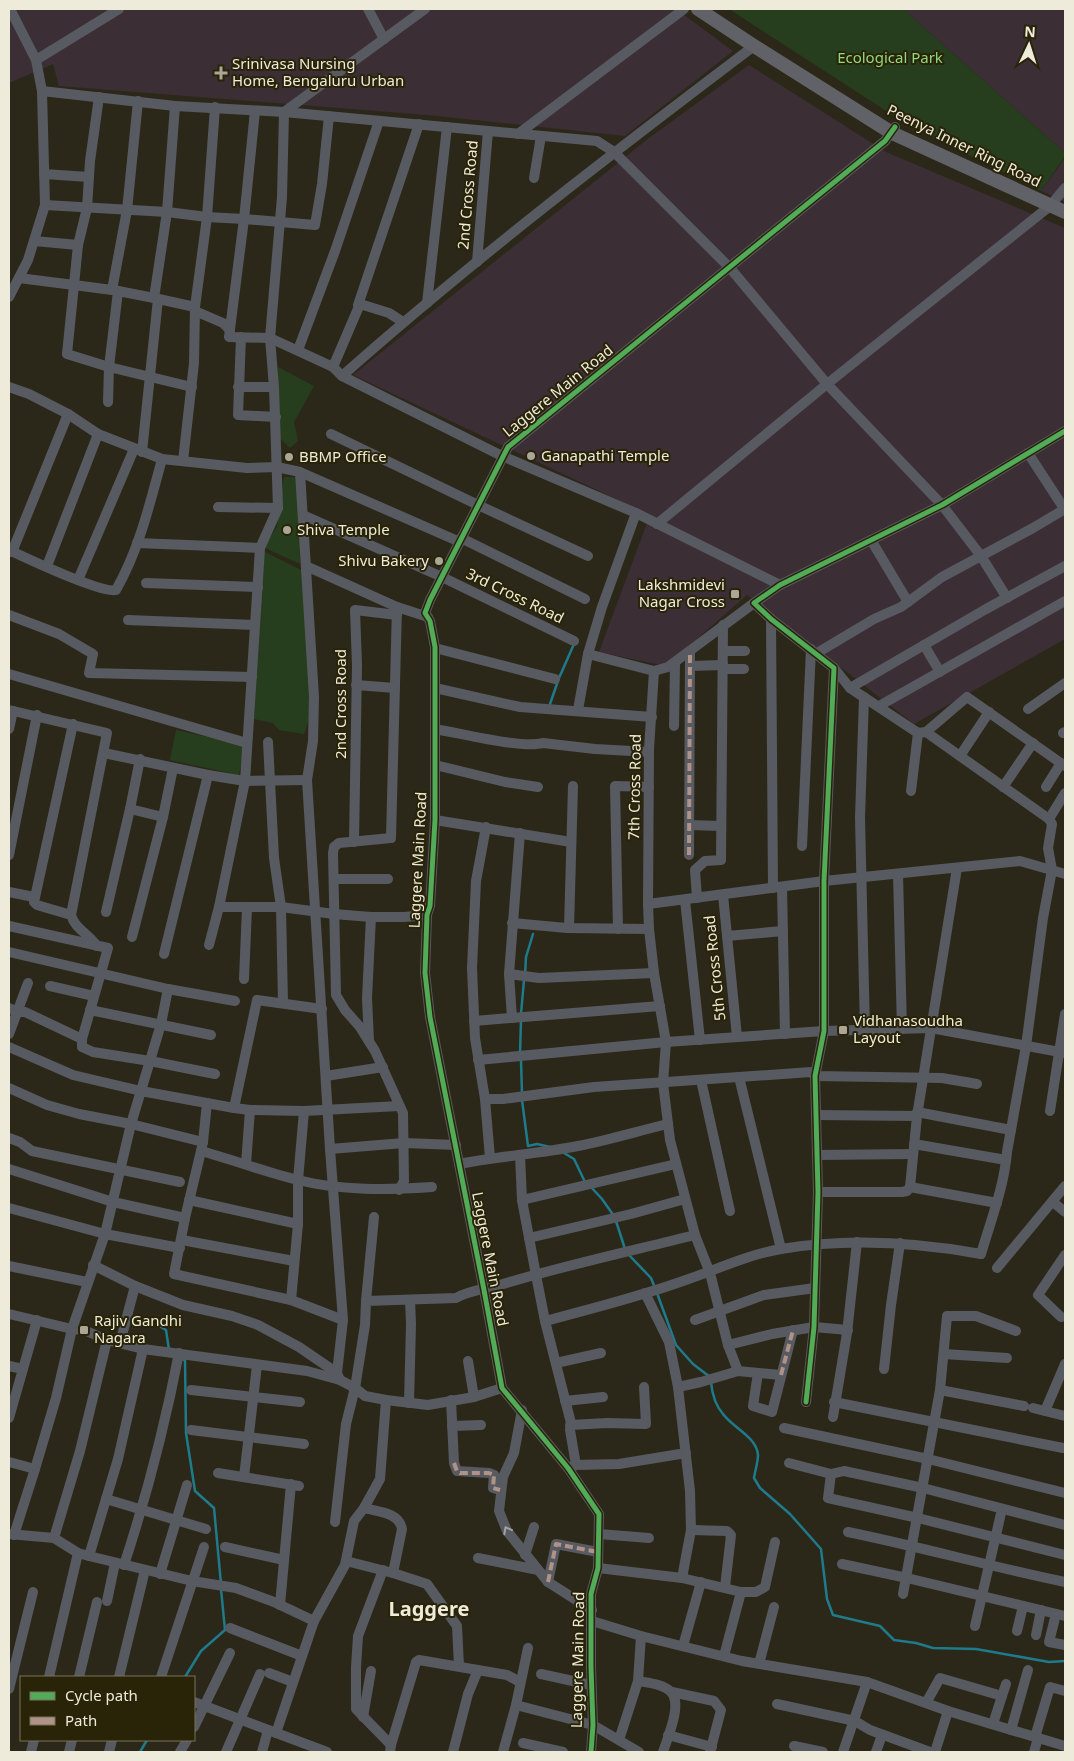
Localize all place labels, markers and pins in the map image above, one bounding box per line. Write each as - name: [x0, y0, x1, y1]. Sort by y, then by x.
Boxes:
- place label: Srinivasa Nursing Home, Bengaluru Urban: [232, 53, 404, 90]
- marker: Srinivasa Nursing Home, Bengaluru Urban: [214, 66, 228, 80]
- place label: Ganapathi Temple: [541, 445, 669, 465]
- place label: BBMP Office: [299, 446, 387, 466]
- marker: Ganapathi Temple: [525, 450, 537, 462]
- marker: BBMP Office: [283, 451, 295, 463]
- place label: Shiva Temple: [297, 519, 390, 539]
- marker: Shiva Temple: [281, 524, 293, 536]
- place label: Shivu Bakery: [338, 550, 429, 570]
- marker: Shivu Bakery: [433, 555, 445, 567]
- place label: Lakshmidevi Nagar Cross: [637, 574, 725, 611]
- marker: Lakshmidevi Nagar Cross: [729, 588, 741, 600]
- place label: Vidhanasoudha Layout: [853, 1010, 963, 1047]
- marker: Vidhanasoudha Layout: [837, 1024, 849, 1036]
- place label: Rajiv Gandhi Nagara: [94, 1310, 182, 1347]
- marker: Rajiv Gandhi Nagara: [78, 1324, 90, 1336]

